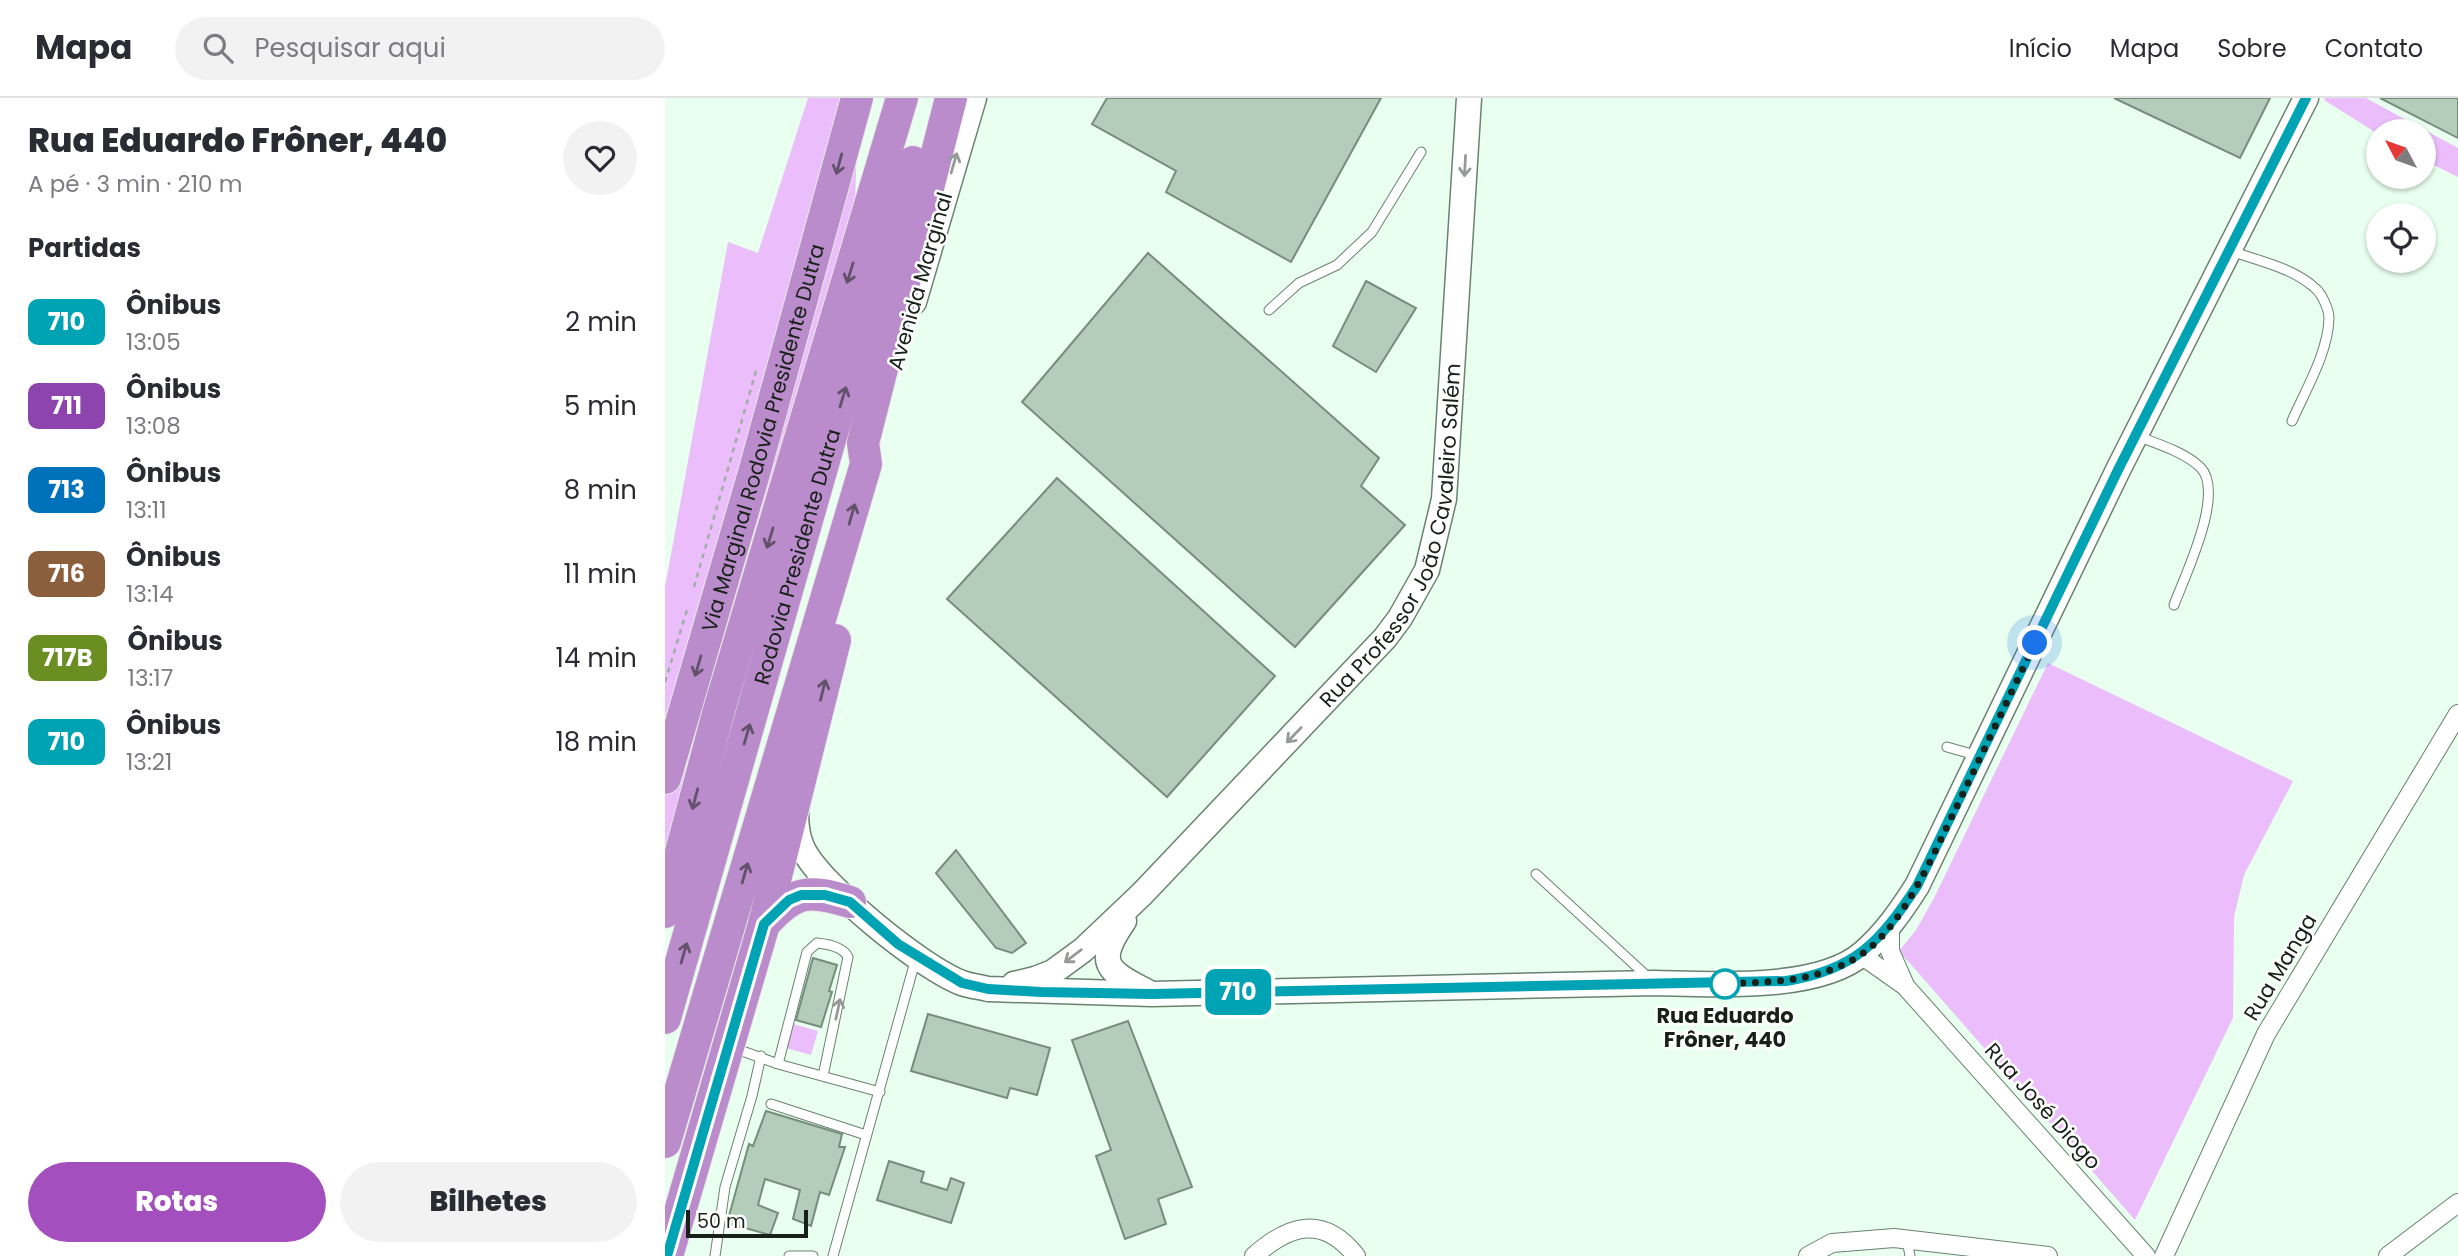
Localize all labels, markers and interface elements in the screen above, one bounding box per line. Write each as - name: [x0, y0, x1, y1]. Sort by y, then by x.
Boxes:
- search box: [175, 17, 665, 80]
- text: Mapa: [35, 24, 133, 71]
- icon: search: [199, 29, 237, 67]
- text: Pesquisar aqui: [255, 30, 446, 66]
- text: Início: [2009, 32, 2072, 65]
- text: Mapa: [2110, 32, 2179, 65]
- text: Sobre: [2217, 32, 2287, 65]
- text: Contato: [2325, 32, 2423, 65]
- text: Rua Eduardo Frôner, 440: [28, 117, 447, 164]
- north arrow: [2366, 119, 2436, 189]
- map controls: [2366, 119, 2436, 273]
- button: heart: [563, 121, 637, 195]
- one-way arrow: [832, 152, 845, 175]
- one-way arrow: [949, 152, 962, 174]
- one-way arrow: [1459, 154, 1472, 177]
- text: A pé · 3 min · 210 m: [28, 168, 242, 200]
- street label: Avenida Marginal: [881, 189, 959, 373]
- button: locate: [2366, 203, 2436, 273]
- text: Partidas: [28, 230, 141, 266]
- street label: Via Marginal Rodovia Presidente Dutra: [695, 241, 829, 635]
- one-way arrow: [842, 262, 855, 284]
- text: Ônibus: [126, 287, 221, 323]
- text: 2 min: [565, 304, 637, 340]
- text: 710: [48, 305, 85, 338]
- text: 13:05: [126, 326, 181, 358]
- street label: Rua Professor João Cavaleiro Salém: [1313, 362, 1467, 713]
- text: Ônibus: [126, 371, 221, 407]
- one-way arrow: [837, 387, 850, 409]
- text: 5 min: [564, 388, 637, 424]
- text: 711: [51, 389, 82, 422]
- text: 13:08: [126, 410, 181, 442]
- street label: Rodovia Presidente Dutra: [748, 427, 846, 689]
- text: Ônibus: [126, 455, 221, 491]
- text: 8 min: [564, 472, 637, 508]
- text: 713: [48, 473, 85, 506]
- text: 13:11: [126, 494, 167, 526]
- one-way arrow: [846, 503, 859, 525]
- one-way arrow: [763, 527, 776, 549]
- text: Ônibus: [126, 539, 221, 575]
- text: 11 min: [564, 556, 637, 592]
- text: 716: [48, 557, 85, 590]
- text: 13:14: [126, 578, 174, 610]
- text: Ônibus: [128, 623, 223, 659]
- your location: [2017, 625, 2052, 660]
- text: 14 min: [556, 640, 637, 676]
- text: 717B: [42, 641, 93, 674]
- one-way arrow: [690, 654, 703, 676]
- text: 13:17: [128, 662, 173, 694]
- one-way arrow: [817, 679, 830, 702]
- text: Ônibus: [126, 707, 221, 743]
- one-way arrow: [741, 723, 754, 746]
- text: 18 min: [556, 724, 637, 760]
- text: 710: [48, 725, 85, 758]
- one-way arrow: [1285, 726, 1302, 743]
- text: 13:21: [126, 746, 172, 778]
- one-way arrow: [688, 787, 701, 810]
- one-way arrow: [739, 862, 752, 884]
- street label: Rua Manga: [2237, 908, 2323, 1026]
- one-way arrow: [678, 942, 691, 964]
- one-way arrow: [1065, 949, 1083, 964]
- line badge: 710: [1198, 969, 1278, 1015]
- marker: Rua Eduardo Frôner, 440: [1710, 969, 1740, 999]
- text: 710: [1219, 975, 1257, 1008]
- one-way arrow: [831, 998, 845, 1021]
- place label: Rua Eduardo Frôner, 440: [1656, 1001, 1794, 1054]
- street label: Rua José Diogo: [1978, 1036, 2108, 1176]
- button: Rotas: [28, 1162, 326, 1242]
- button: Bilhetes: [340, 1162, 637, 1242]
- scale bar: [686, 1207, 809, 1239]
- text: 50 m: [697, 1208, 746, 1235]

